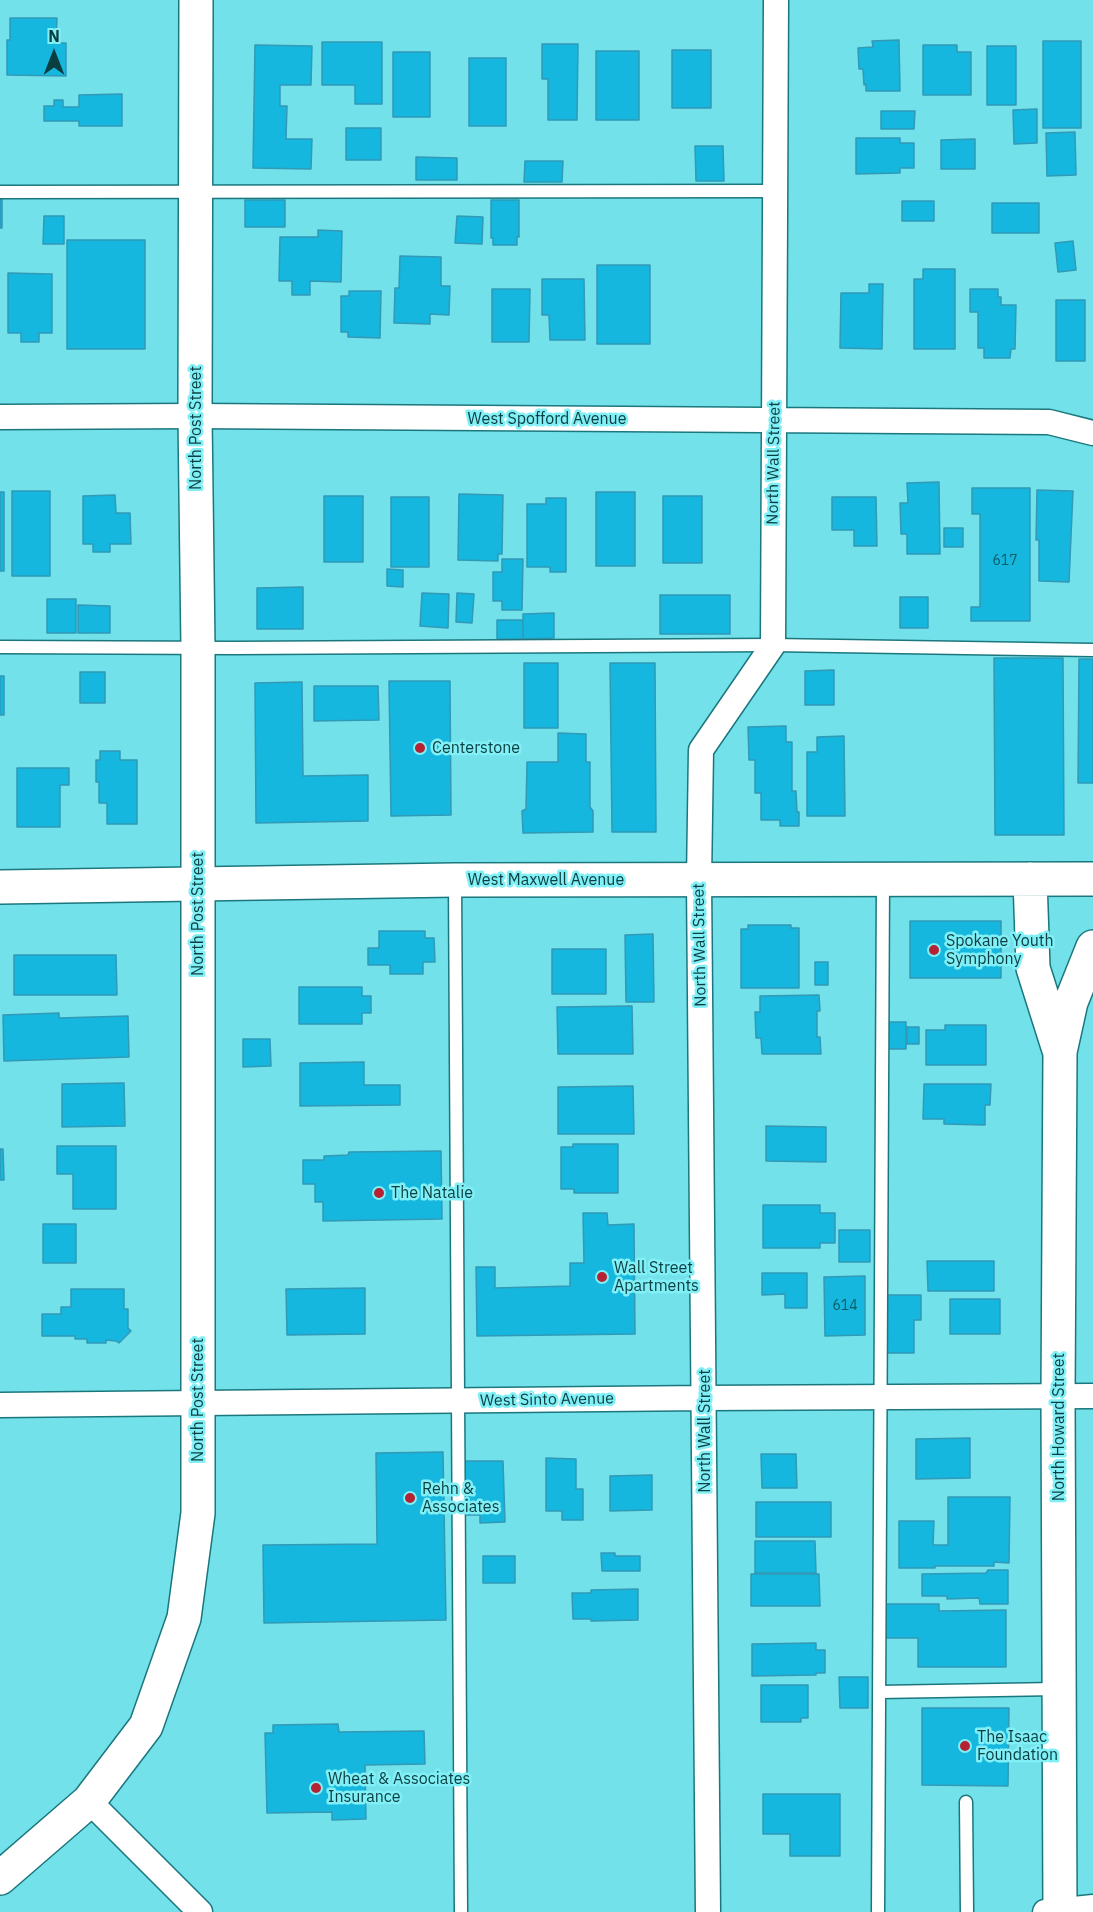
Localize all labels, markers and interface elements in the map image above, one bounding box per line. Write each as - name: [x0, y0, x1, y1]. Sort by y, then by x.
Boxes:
- north arrow: [24, 24, 84, 84]
- text: N: [48, 26, 60, 46]
- street label: North Post Street: [186, 366, 206, 490]
- street label: North Wall Street: [763, 401, 785, 525]
- street label: West Spofford Avenue: [468, 409, 626, 429]
- house number: 617: [992, 553, 1018, 569]
- place label: Centerstone: [432, 738, 520, 758]
- marker: Centerstone: [413, 741, 427, 755]
- street label: North Post Street: [188, 852, 208, 976]
- street label: West Maxwell Avenue: [468, 870, 624, 890]
- street label: North Wall Street: [689, 883, 711, 1007]
- place label: Spokane Youth Symphony: [946, 931, 1054, 969]
- marker: Spokane Youth Symphony: [927, 943, 941, 957]
- place label: The Natalie: [391, 1183, 473, 1203]
- marker: The Natalie: [372, 1186, 386, 1200]
- place label: Wall Street Apartments: [614, 1258, 699, 1296]
- marker: Wall Street Apartments: [595, 1270, 609, 1284]
- house number: 614: [832, 1298, 858, 1314]
- street label: North Post Street: [188, 1338, 208, 1462]
- street label: North Howard Street: [1049, 1353, 1069, 1501]
- street label: North Wall Street: [695, 1369, 715, 1493]
- street label: West Sinto Avenue: [480, 1389, 614, 1411]
- place label: Rehn & Associates: [422, 1479, 499, 1517]
- marker: Rehn & Associates: [403, 1491, 417, 1505]
- place label: The Isaac Foundation: [977, 1727, 1058, 1765]
- marker: The Isaac Foundation: [958, 1739, 972, 1753]
- place label: Wheat & Associates Insurance: [328, 1769, 470, 1807]
- marker: Wheat & Associates Insurance: [309, 1781, 323, 1795]

